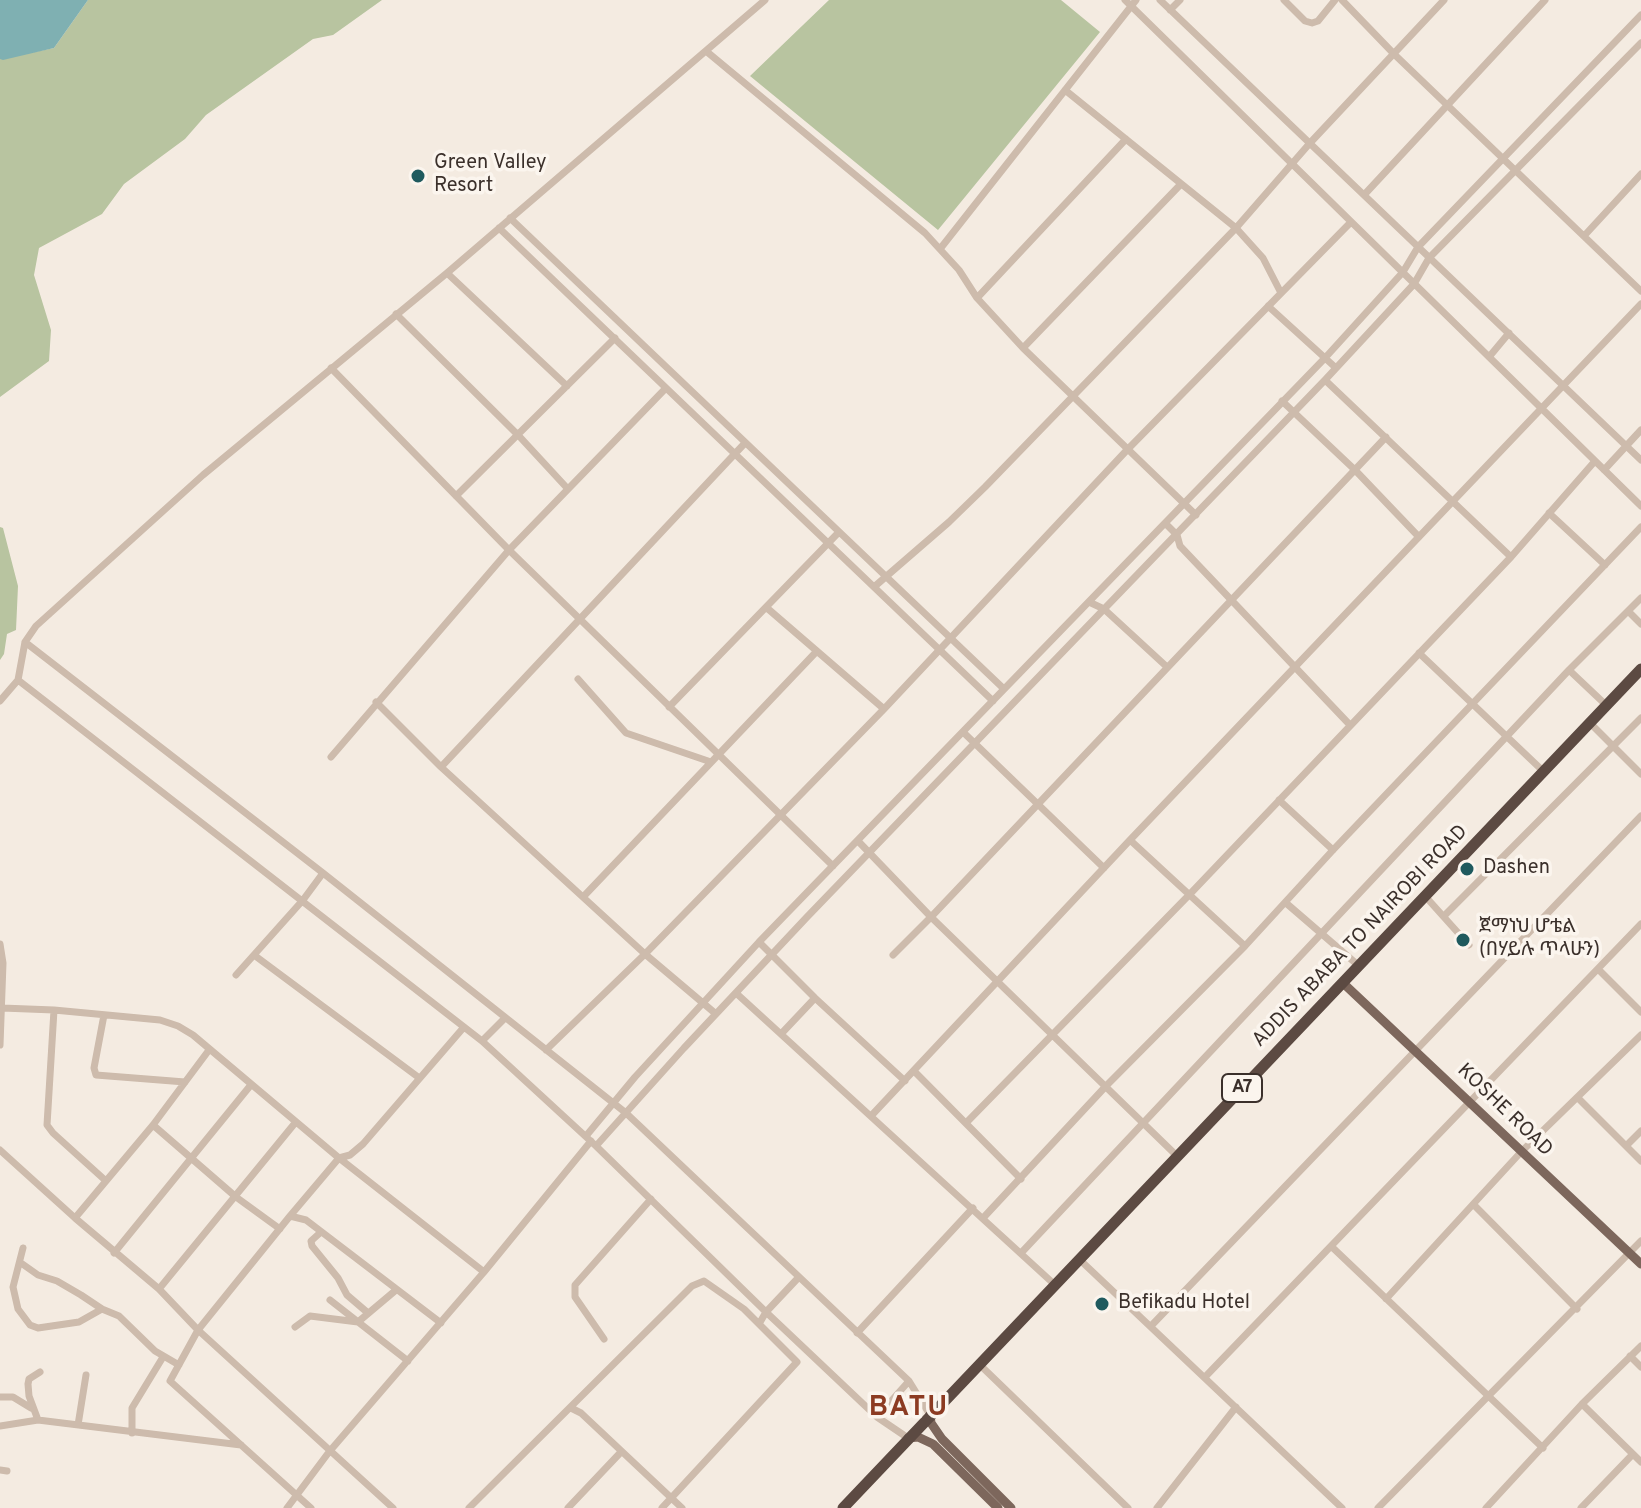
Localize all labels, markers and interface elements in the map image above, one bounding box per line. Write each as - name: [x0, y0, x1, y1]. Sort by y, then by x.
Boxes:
- place label: Green Valley Resort: [434, 152, 547, 199]
- marker: Green Valley Resort: [409, 167, 427, 185]
- street label: ADDIS ABABA TO NAIROBI ROAD: [1248, 821, 1474, 1053]
- place label: Dashen: [1483, 857, 1550, 881]
- marker: Dashen: [1458, 860, 1476, 878]
- place label: ጀማነህ ሆቴል (በሃይሉ ጥላሁን): [1479, 916, 1600, 963]
- marker: ጀማነህ ሆቴል (በሃይሉ ጥላሁን): [1454, 931, 1472, 949]
- street label: KOSHE ROAD: [1451, 1060, 1557, 1162]
- road number: A7: [1222, 1074, 1262, 1102]
- place label: Befikadu Hotel: [1118, 1292, 1250, 1316]
- marker: Befikadu Hotel: [1093, 1295, 1111, 1313]
- district label: BATU: [869, 1392, 949, 1426]

